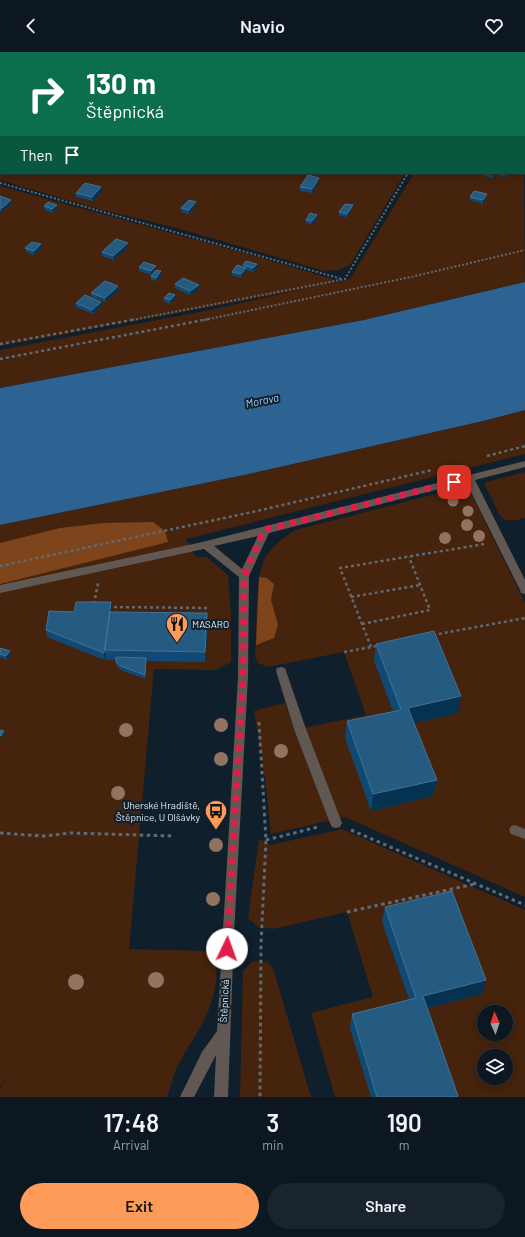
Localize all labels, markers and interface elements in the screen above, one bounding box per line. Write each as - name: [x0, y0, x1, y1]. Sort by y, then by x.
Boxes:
- icon: back: [20, 15, 42, 37]
- text: Navio: [240, 15, 285, 37]
- icon: heart: [483, 15, 505, 37]
- text: 130 m: [86, 66, 156, 100]
- icon: right: [20, 68, 72, 120]
- text: Štěpnická: [86, 100, 164, 122]
- icon: arrive: [61, 144, 83, 166]
- text: Then: [20, 146, 53, 164]
- water label: Morava: [244, 390, 280, 410]
- pin: [437, 465, 471, 499]
- icon: arrive: [443, 471, 465, 493]
- restaurant icon: MASARO: [164, 611, 190, 644]
- place label: MASARO: [192, 618, 229, 630]
- bus stop icon: Uherské Hradiště, Štěpnice, U Olšávky: [203, 798, 229, 831]
- place label: Uherské Hradiště, Štěpnice, U Olšávky: [116, 799, 200, 823]
- position arrow: [206, 928, 248, 970]
- street label: Štěpnická: [217, 979, 231, 1023]
- north arrow: [477, 1005, 513, 1041]
- map controls: [477, 1005, 513, 1085]
- button: layers: [477, 1049, 513, 1085]
- text: 17:48: [103, 1108, 159, 1137]
- text: 3: [266, 1108, 279, 1137]
- text: 190: [387, 1108, 422, 1137]
- text: Arrival: [113, 1137, 149, 1153]
- text: min: [262, 1137, 283, 1153]
- text: m: [399, 1137, 410, 1153]
- button: Exit: [20, 1183, 259, 1229]
- button: Share: [267, 1183, 505, 1229]

